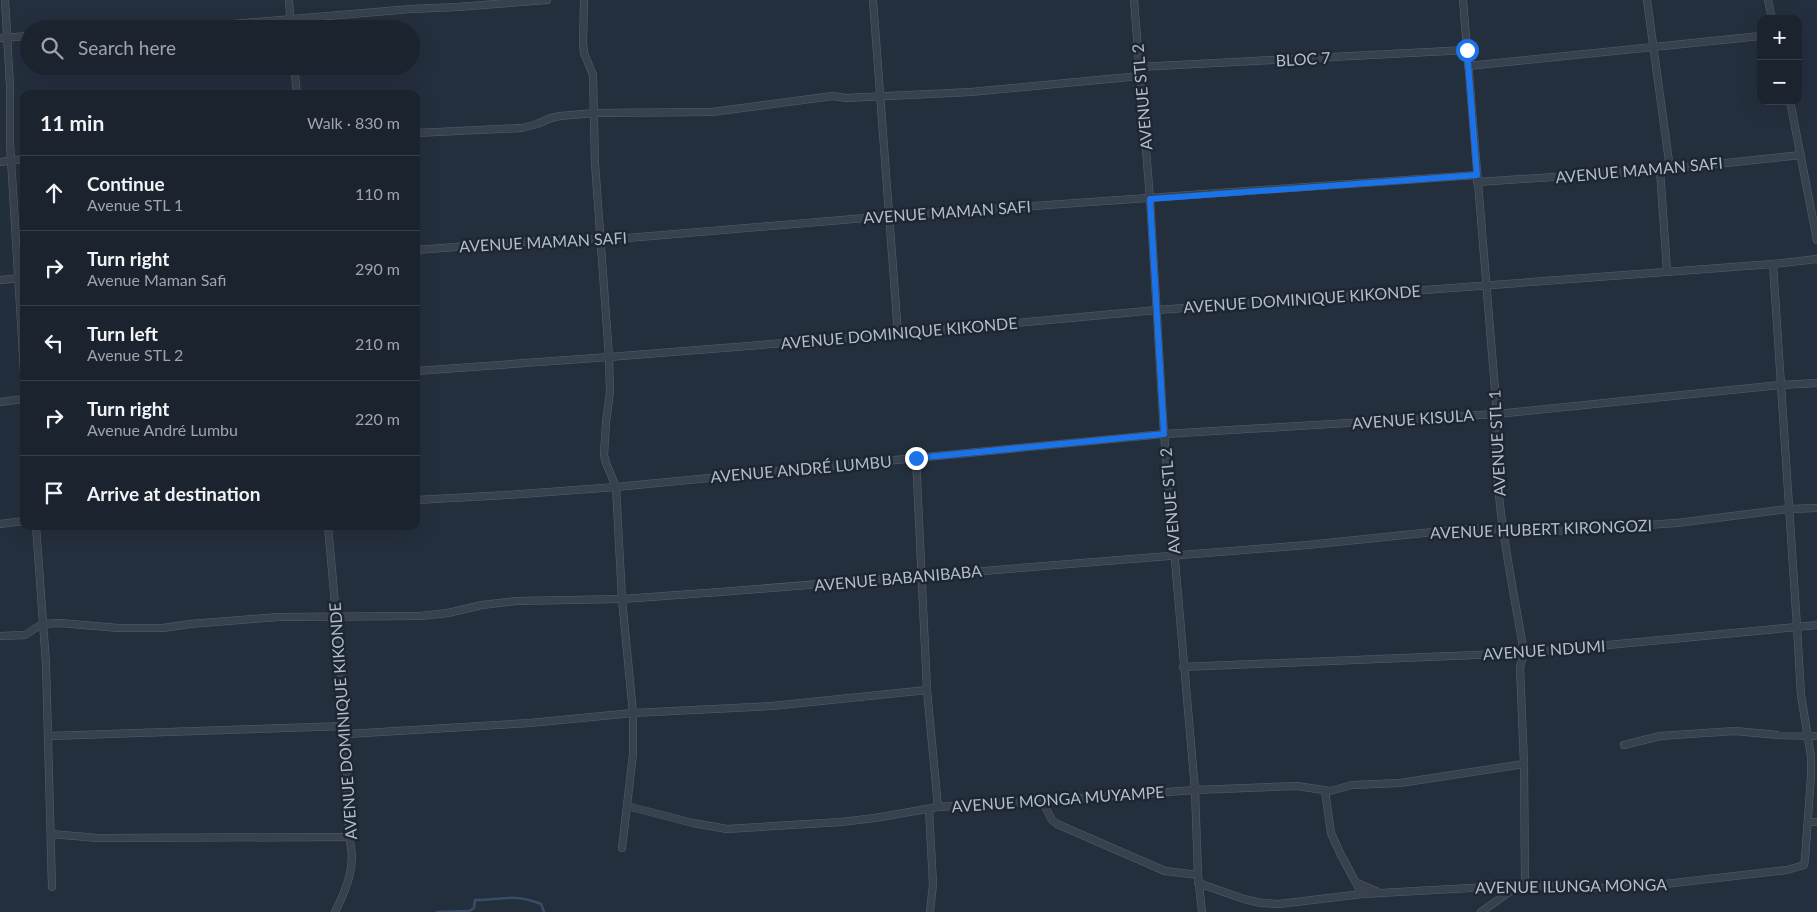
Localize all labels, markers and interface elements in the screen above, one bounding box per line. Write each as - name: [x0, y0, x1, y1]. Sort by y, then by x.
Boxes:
- map controls: [1757, 15, 1802, 105]
- button: +: [1757, 15, 1802, 60]
- search box: [20, 20, 420, 75]
- icon: search: [38, 34, 66, 62]
- text: Search here: [78, 36, 176, 59]
- route start: [1456, 39, 1479, 62]
- street label: AVENUE STL 2: [1127, 43, 1156, 151]
- street label: BLOC 7: [1275, 48, 1331, 69]
- button: −: [1757, 60, 1802, 105]
- text: 11 min: [40, 110, 104, 135]
- text: Walk · 830 m: [307, 113, 400, 132]
- street label: AVENUE MAMAN SAFI: [1555, 153, 1723, 186]
- text: Continue: [87, 172, 165, 195]
- icon: ahead: [40, 179, 68, 207]
- text: 110 m: [355, 184, 400, 203]
- text: Avenue STL 1: [87, 195, 183, 214]
- street label: AVENUE MAMAN SAFI: [863, 196, 1031, 227]
- street label: AVENUE MAMAN SAFI: [459, 228, 627, 255]
- text: Turn right: [87, 247, 169, 270]
- icon: right: [40, 254, 68, 282]
- text: 290 m: [355, 259, 400, 278]
- text: Avenue Maman Safi: [87, 270, 226, 289]
- street label: AVENUE DOMINIQUE KIKONDE: [1183, 281, 1421, 316]
- street label: AVENUE DOMINIQUE KIKONDE: [780, 313, 1018, 352]
- text: Turn left: [87, 322, 158, 345]
- icon: left: [40, 329, 68, 357]
- text: 210 m: [355, 334, 400, 353]
- text: Avenue STL 2: [87, 345, 183, 364]
- street label: AVENUE STL 1: [1484, 389, 1509, 497]
- text: Turn right: [87, 397, 169, 420]
- icon: right: [40, 404, 68, 432]
- street label: AVENUE KISULA: [1351, 405, 1475, 432]
- text: 220 m: [355, 409, 400, 428]
- text: Avenue André Lumbu: [87, 420, 238, 439]
- route end: [905, 447, 928, 470]
- street label: AVENUE STL 2: [1155, 447, 1184, 555]
- street label: AVENUE ANDRÉ LUMBU: [710, 451, 892, 486]
- icon: arrive: [40, 479, 68, 507]
- text: Arrive at destination: [87, 482, 260, 505]
- street label: AVENUE HUBERT KIRONGOZI: [1430, 515, 1652, 542]
- street label: AVENUE BABANIBABA: [813, 561, 983, 594]
- street label: AVENUE DOMINIQUE KIKONDE: [325, 602, 360, 840]
- street label: AVENUE NDUMI: [1482, 636, 1606, 663]
- street label: AVENUE MONGA MUYAMPE: [951, 782, 1165, 815]
- street label: AVENUE ILUNGA MONGA: [1475, 874, 1667, 897]

